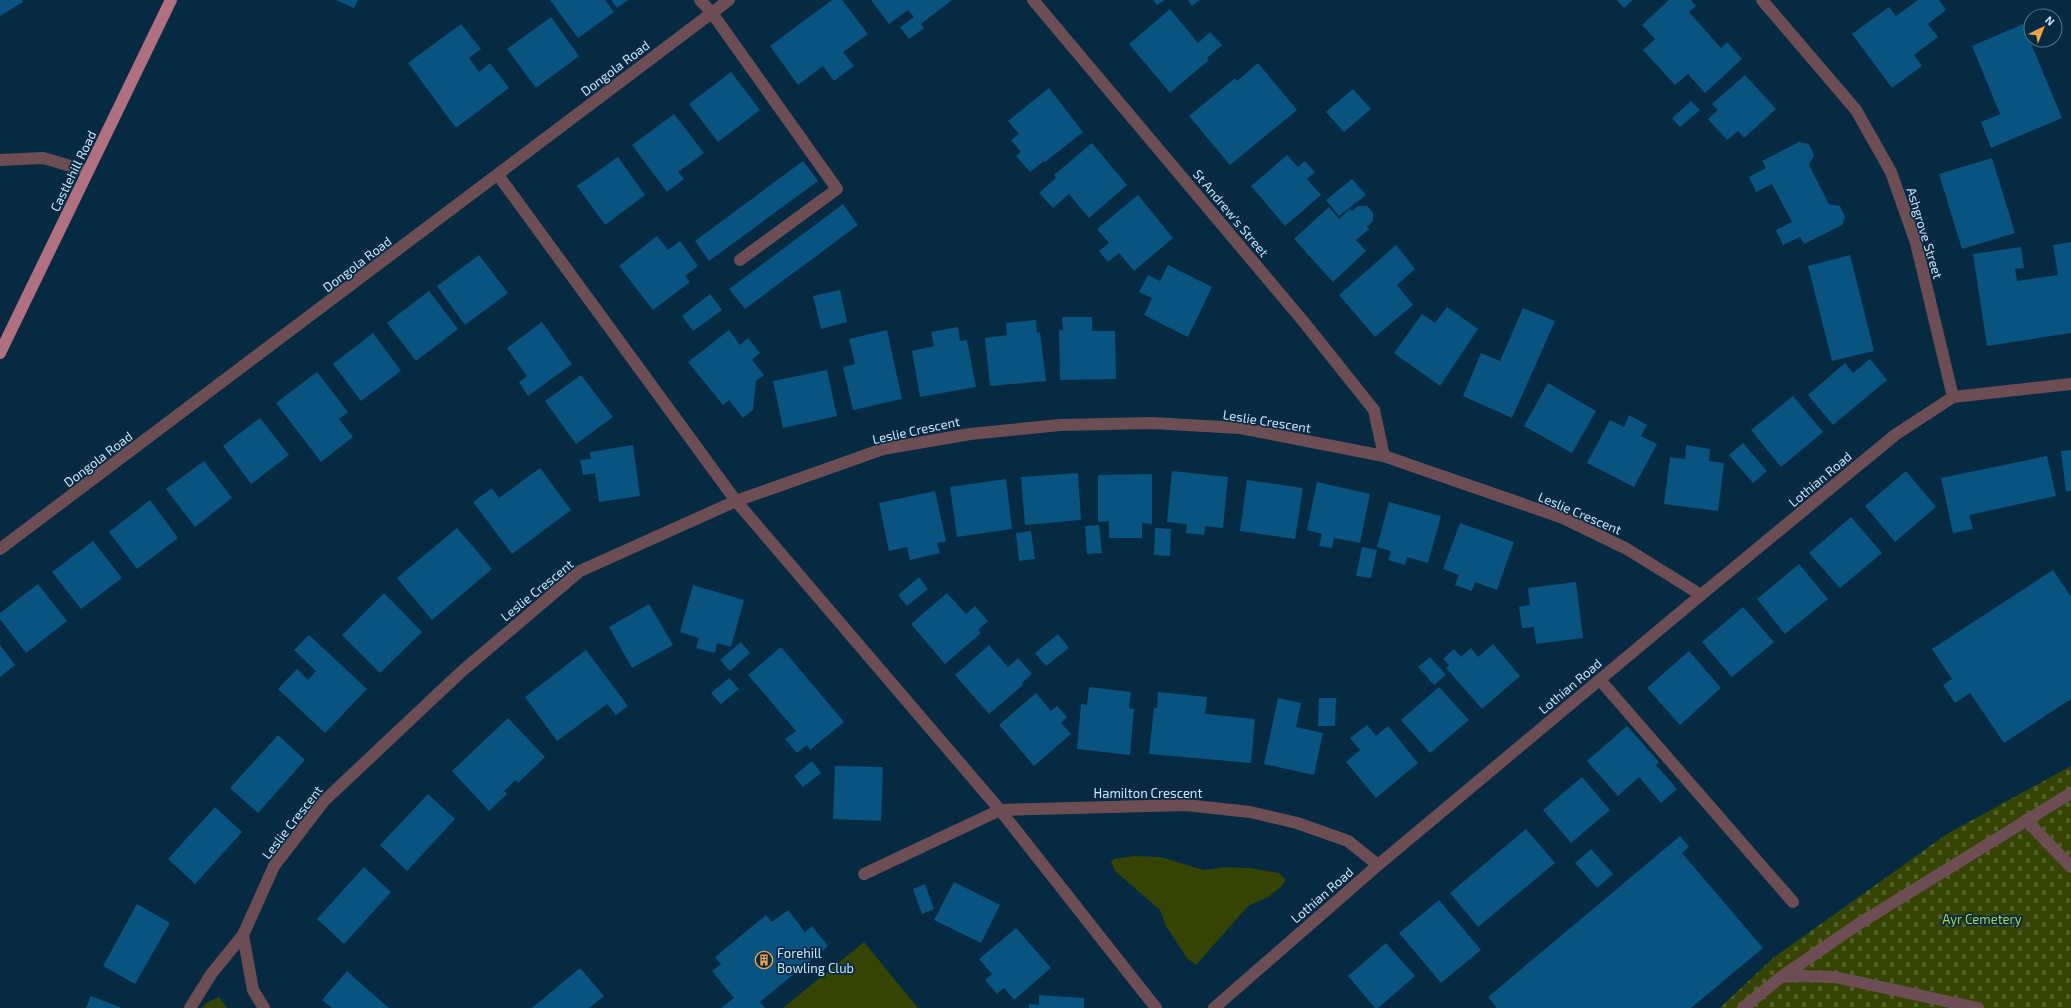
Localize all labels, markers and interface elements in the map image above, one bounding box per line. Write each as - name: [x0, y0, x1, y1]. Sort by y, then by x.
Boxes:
- north arrow: [2023, 8, 2063, 48]
- text: N: [2043, 13, 2058, 28]
- street label: Dongola Road: [577, 37, 653, 99]
- street label: Castlehill Road: [47, 128, 99, 214]
- street label: St Andrew's Street: [1190, 166, 1272, 260]
- street label: Ashgrove Street: [1904, 185, 1947, 281]
- street label: Dongola Road: [319, 233, 395, 295]
- street label: Leslie Crescent: [1222, 406, 1312, 436]
- street label: Leslie Crescent: [871, 413, 961, 447]
- street label: Dongola Road: [60, 428, 136, 490]
- street label: Lothian Road: [1785, 448, 1855, 510]
- street label: Leslie Crescent: [1536, 488, 1624, 538]
- street label: Leslie Crescent: [497, 556, 577, 624]
- street label: Lothian Road: [1535, 655, 1605, 717]
- street label: Leslie Crescent: [258, 782, 326, 862]
- street label: Hamilton Crescent: [1094, 785, 1202, 801]
- street label: Lothian Road: [1288, 864, 1356, 926]
- park label: Ayr Cemetery: [1942, 911, 2022, 927]
- place label: Forehill Bowling Club: [777, 945, 854, 976]
- building icon: Forehill Bowling Club: [754, 950, 774, 970]

